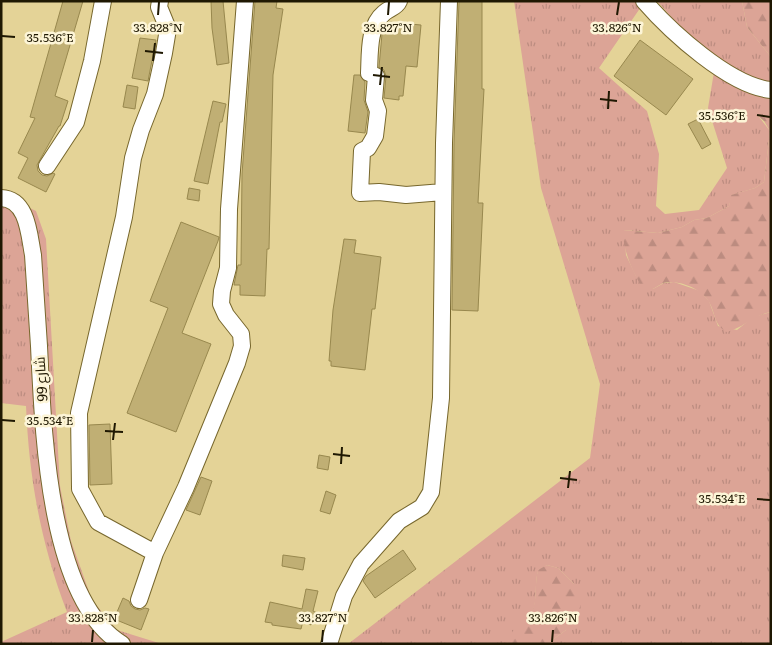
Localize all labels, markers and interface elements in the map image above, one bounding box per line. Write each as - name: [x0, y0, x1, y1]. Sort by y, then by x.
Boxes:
- text: 33.828°N: [133, 18, 183, 36]
- text: 33.827°N: [363, 18, 413, 36]
- text: 33.826°N: [592, 18, 642, 36]
- text: 35.536°E: [26, 28, 74, 46]
- text: 35.536°E: [698, 106, 746, 124]
- street label: شارع 99: [28, 356, 52, 402]
- text: 35.534°E: [26, 411, 74, 429]
- text: 35.534°E: [698, 489, 746, 507]
- text: 33.828°N: [68, 608, 118, 626]
- text: 33.827°N: [298, 608, 348, 626]
- text: 33.826°N: [528, 608, 578, 626]

